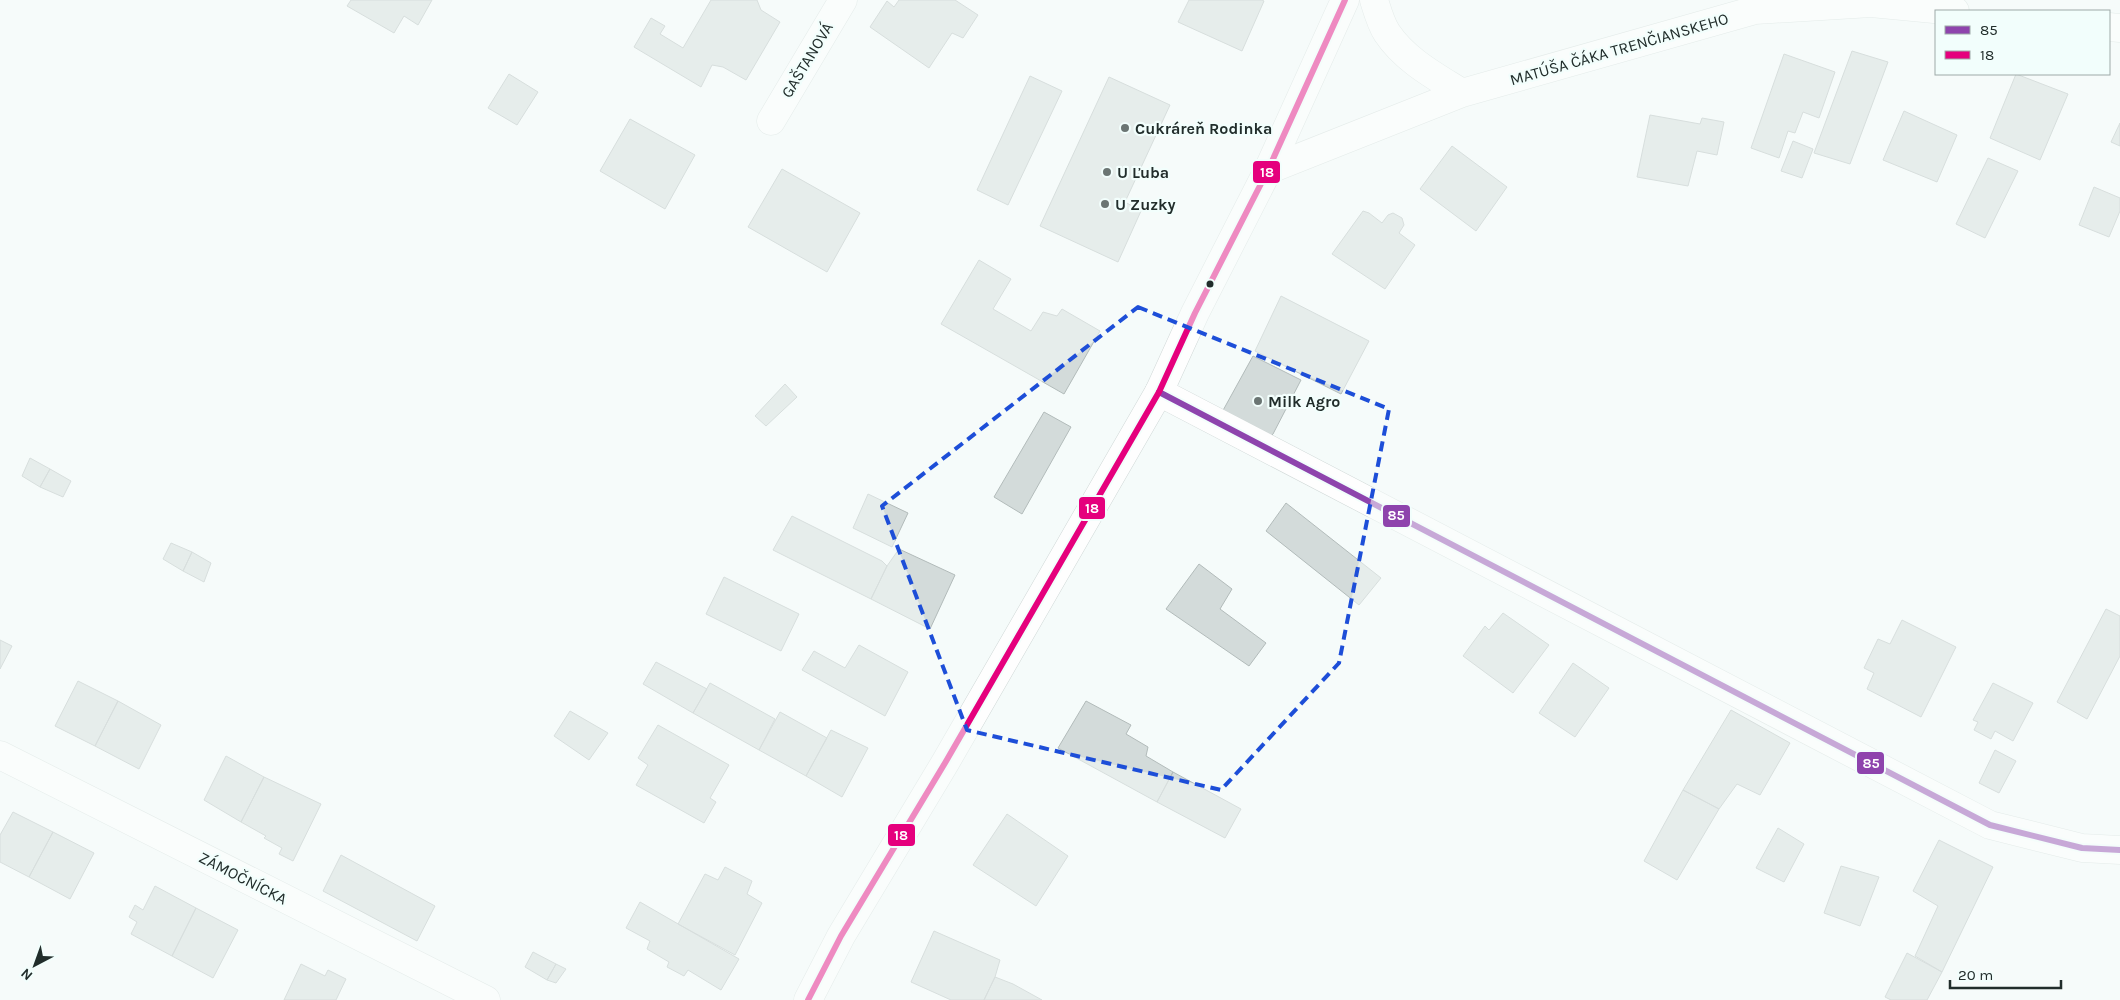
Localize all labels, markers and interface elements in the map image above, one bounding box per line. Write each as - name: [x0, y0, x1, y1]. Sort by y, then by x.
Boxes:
- street label: MATÚŠA ČÁKA TRENČIANSKEHO: [1508, 9, 1730, 89]
- legend: [1935, 10, 2110, 75]
- street label: GAŠTANOVÁ: [777, 19, 837, 101]
- text: 85: [1980, 21, 1998, 39]
- text: 18: [1980, 46, 1994, 64]
- place label: Cukráreň Rodinka: [1135, 119, 1272, 138]
- marker: Cukráreň Rodinka: [1119, 122, 1131, 134]
- line badge: 18: [1252, 160, 1281, 184]
- place label: U Ľuba: [1117, 163, 1169, 182]
- text: 18: [1260, 164, 1274, 181]
- marker: U Ľuba: [1101, 166, 1113, 178]
- place label: U Zuzky: [1115, 195, 1176, 214]
- marker: U Zuzky: [1099, 198, 1111, 210]
- unlabelled marker: [1205, 279, 1215, 289]
- place label: Milk Agro: [1268, 392, 1340, 411]
- marker: Milk Agro: [1252, 395, 1264, 407]
- line badge: 18: [1078, 496, 1106, 520]
- text: 18: [1085, 500, 1099, 517]
- line badge: 85: [1382, 504, 1411, 528]
- text: 85: [1387, 507, 1405, 524]
- line badge: 85: [1856, 751, 1885, 775]
- text: 85: [1862, 755, 1880, 772]
- line badge: 18: [887, 823, 916, 847]
- text: 18: [894, 827, 908, 844]
- street label: ZÁMOČNÍCKA: [196, 848, 290, 908]
- north arrow: [10, 940, 60, 990]
- scale bar: [1950, 958, 2061, 990]
- text: N: [17, 965, 36, 984]
- text: 20 m: [1958, 966, 1993, 984]

